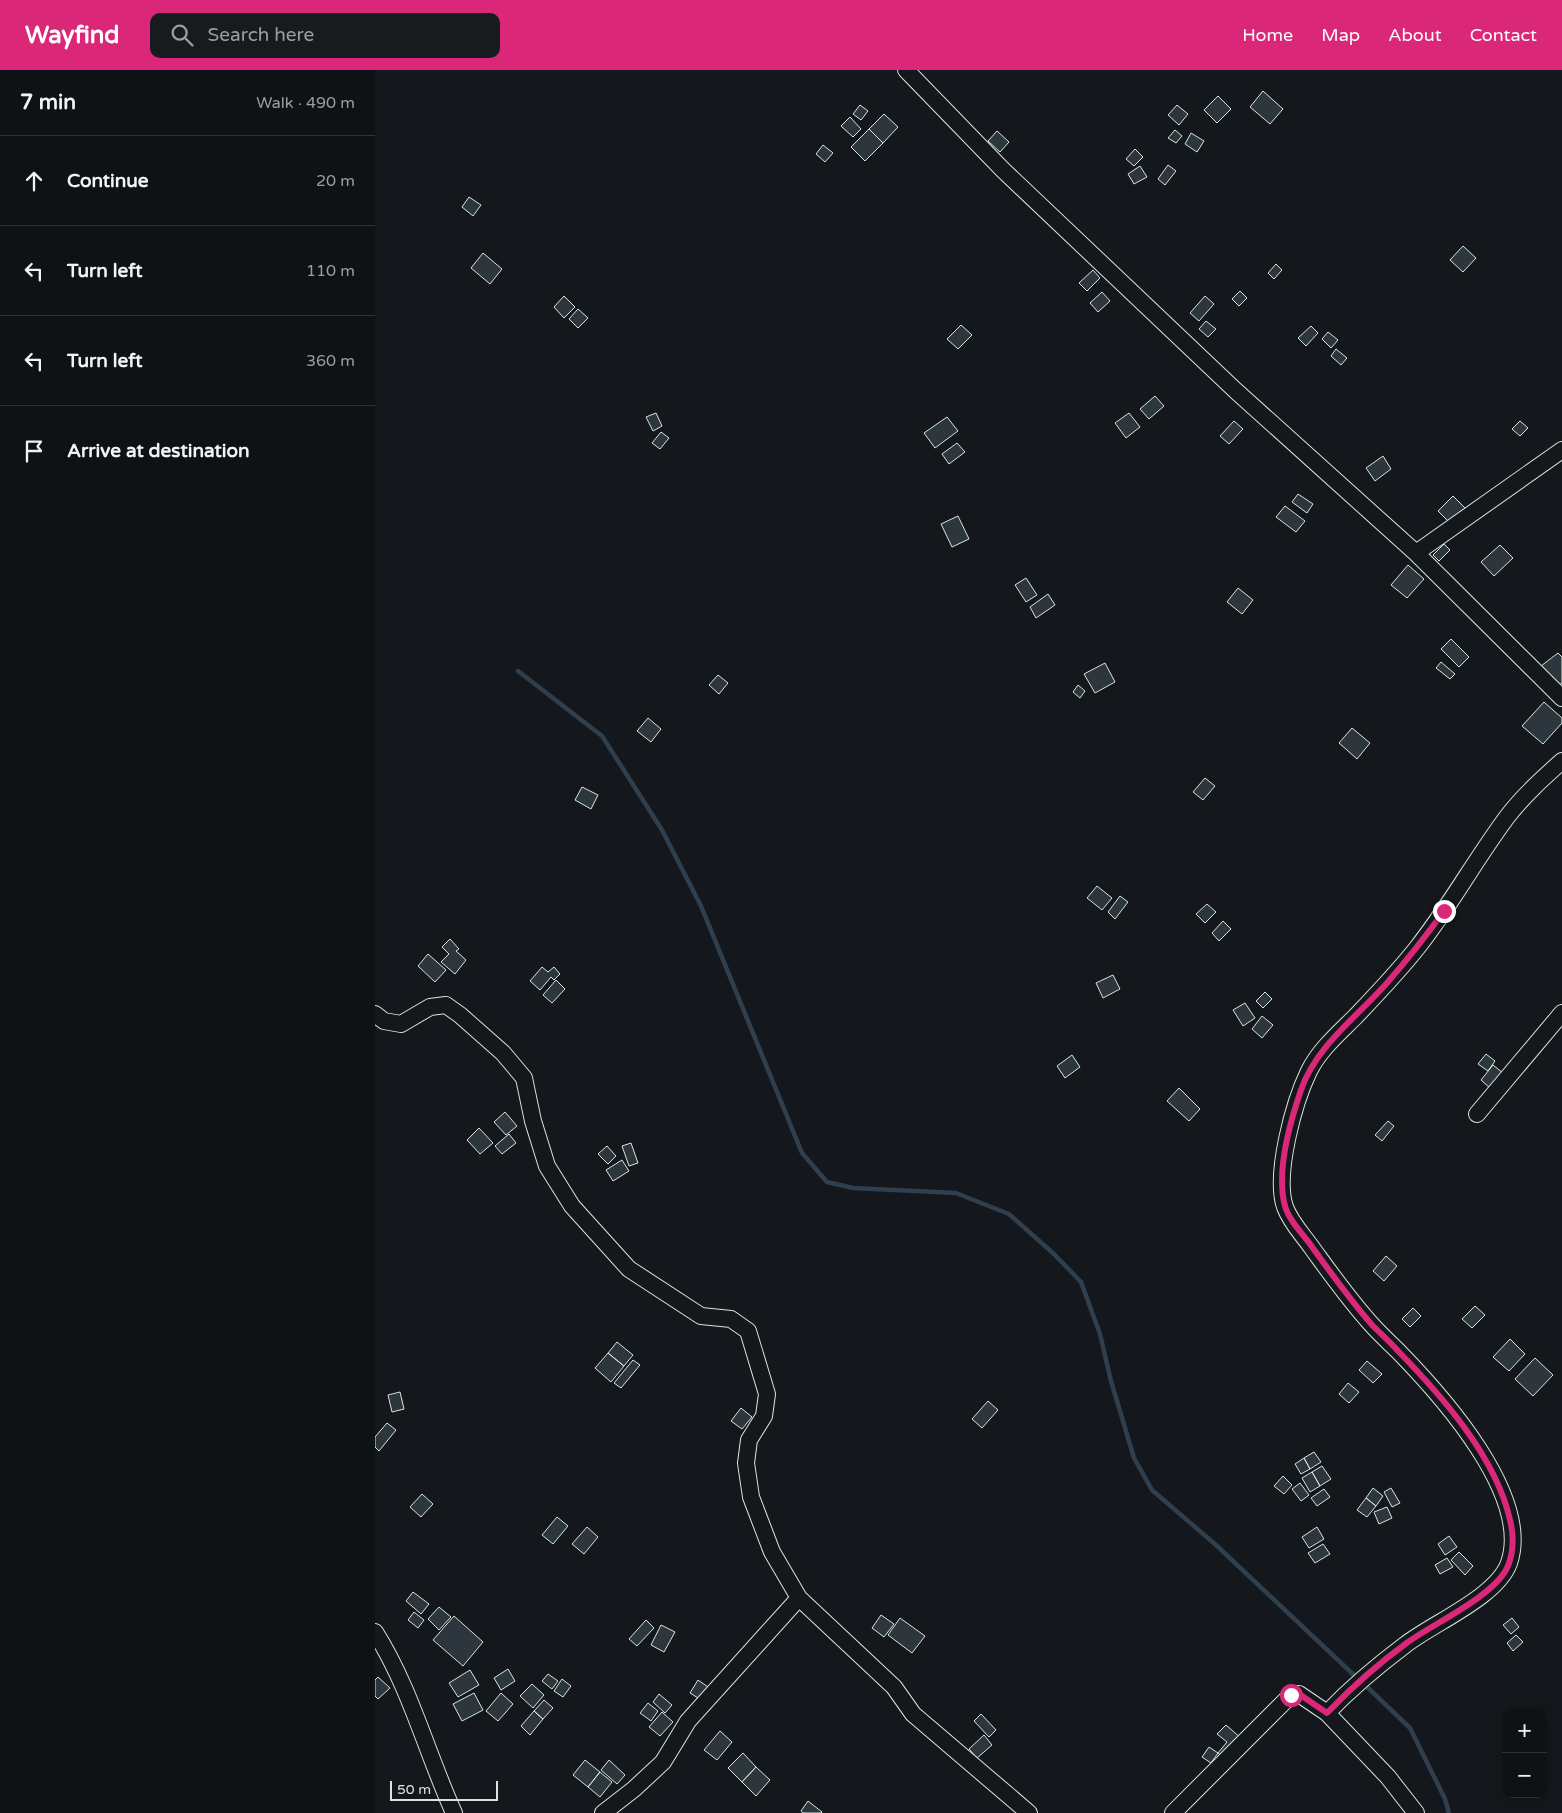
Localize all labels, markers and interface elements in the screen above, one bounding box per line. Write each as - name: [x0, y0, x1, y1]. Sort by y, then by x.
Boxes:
- search box: [150, 13, 500, 58]
- text: Wayfind: [25, 21, 120, 50]
- icon: search: [168, 21, 196, 49]
- text: Search here: [208, 24, 314, 46]
- text: Home: [1242, 24, 1293, 46]
- text: Map: [1321, 24, 1360, 46]
- text: About: [1388, 24, 1442, 46]
- text: Contact: [1470, 24, 1537, 46]
- text: 7 min: [20, 90, 76, 115]
- text: Walk · 490 m: [256, 93, 355, 113]
- icon: ahead: [20, 167, 48, 195]
- text: Continue: [67, 170, 149, 192]
- text: 20 m: [316, 171, 355, 191]
- icon: left: [20, 257, 48, 285]
- text: Turn left: [67, 260, 143, 282]
- text: 110 m: [306, 261, 355, 281]
- icon: left: [20, 347, 48, 375]
- text: Turn left: [67, 350, 143, 372]
- text: 360 m: [306, 351, 355, 371]
- icon: arrive: [20, 437, 48, 465]
- text: Arrive at destination: [67, 440, 250, 462]
- route end: [1433, 900, 1456, 923]
- route start: [1280, 1684, 1303, 1707]
- map controls: [1502, 1708, 1547, 1798]
- button: +: [1502, 1708, 1547, 1753]
- button: −: [1502, 1753, 1547, 1798]
- scale bar: [390, 1778, 497, 1801]
- text: 50 m: [397, 1781, 431, 1798]

